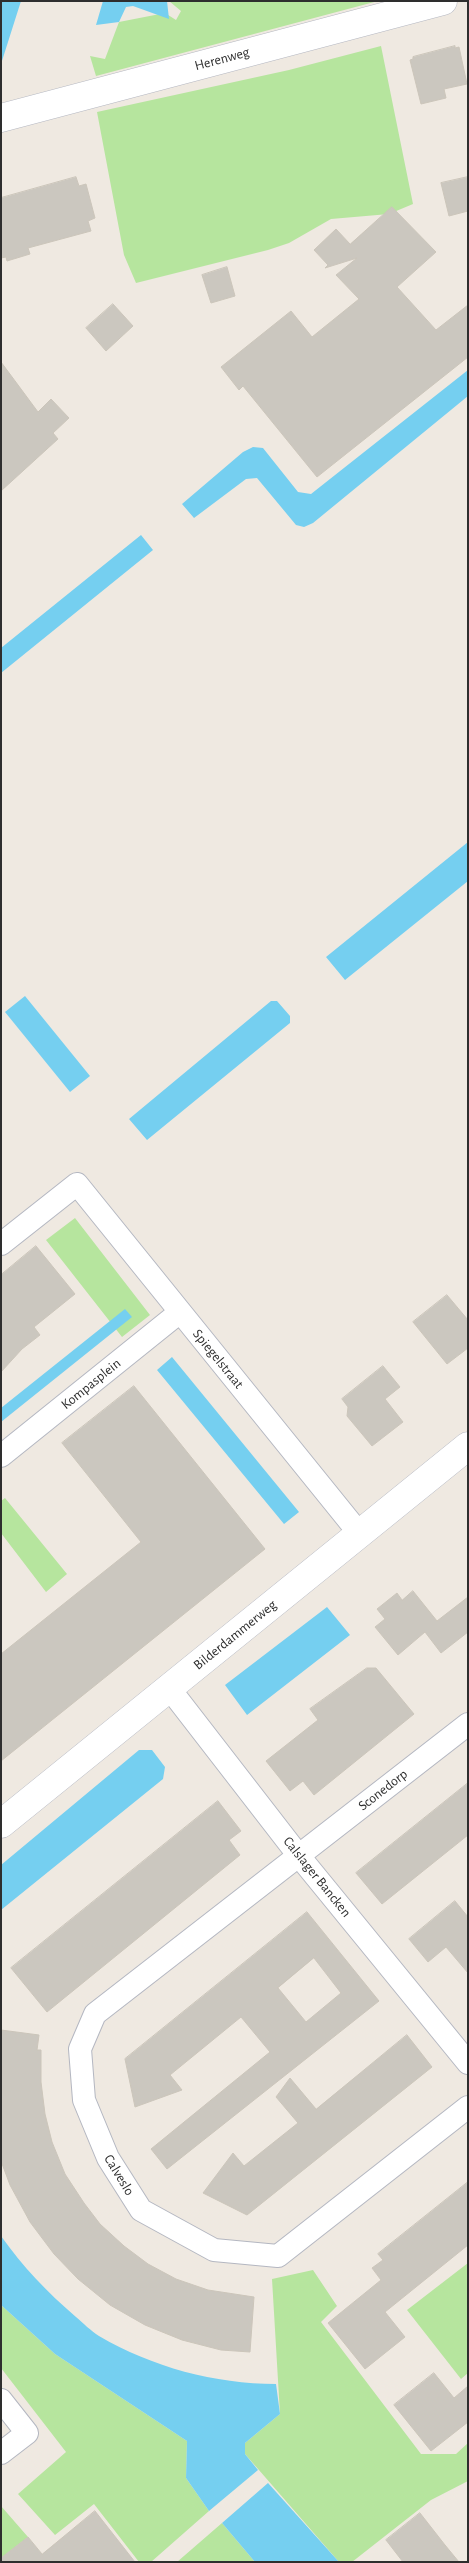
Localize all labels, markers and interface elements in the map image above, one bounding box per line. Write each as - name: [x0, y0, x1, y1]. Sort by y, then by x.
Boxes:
- street label: Herenweg: [193, 44, 251, 74]
- street label: Spiegelstraat: [189, 1326, 247, 1392]
- street label: Kompasplein: [58, 1355, 124, 1413]
- street label: Bilderdammerweg: [190, 1596, 280, 1674]
- street label: Sconedorp: [355, 1766, 411, 1814]
- street label: Calslager Bancken: [279, 1833, 355, 1921]
- street label: Calveslo: [100, 2151, 138, 2199]

